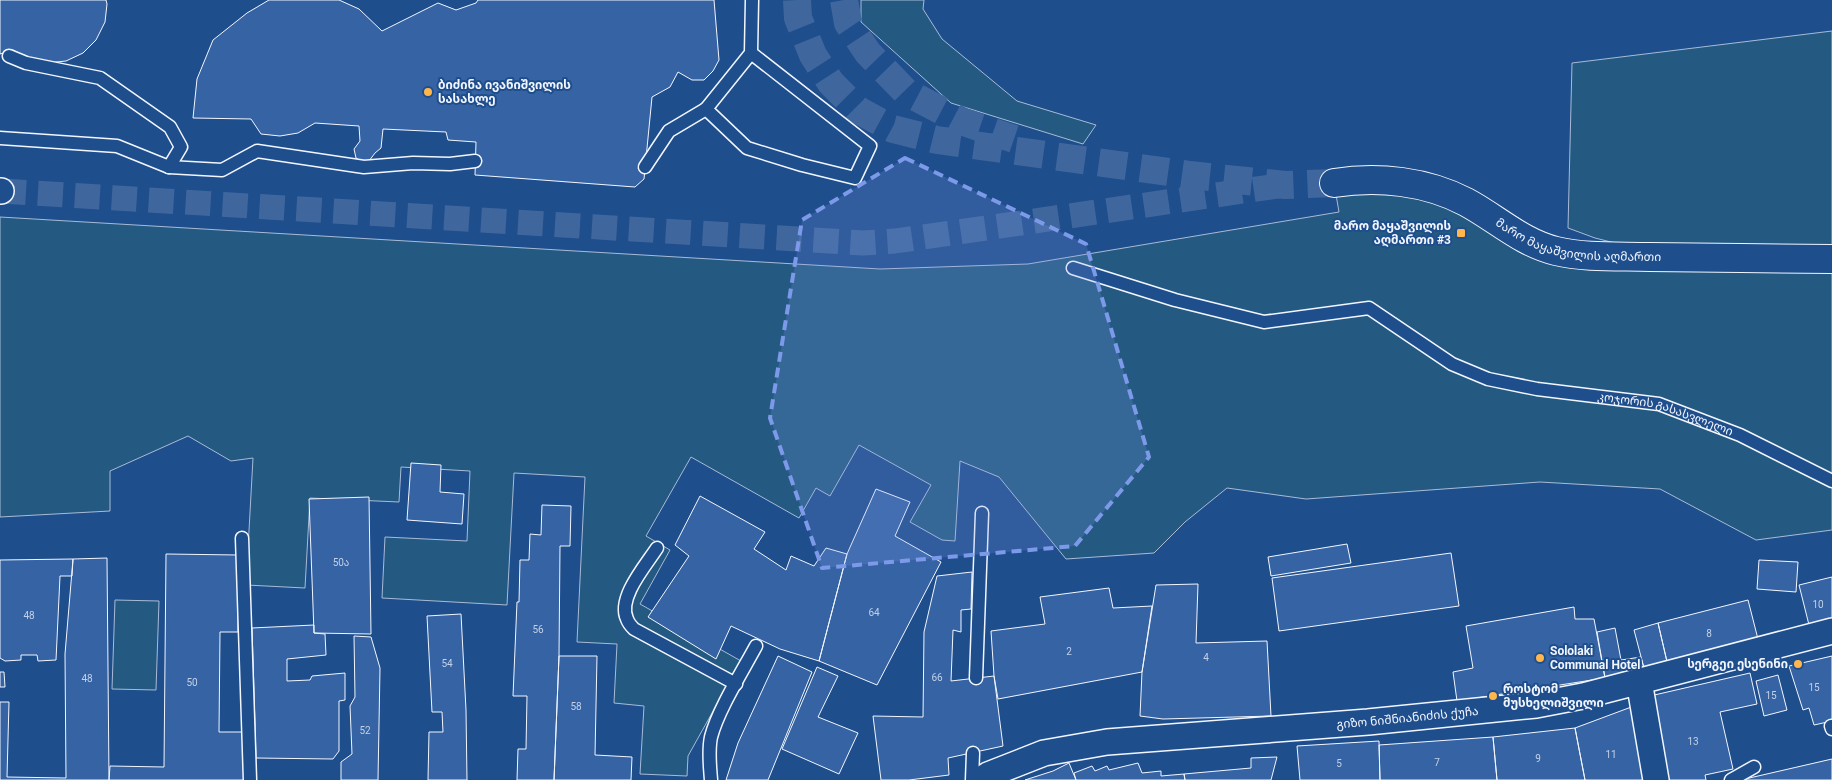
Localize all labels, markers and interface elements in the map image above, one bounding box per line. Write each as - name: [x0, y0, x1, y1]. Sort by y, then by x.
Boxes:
- place label: ბიძინა ივანიშვილის სასახლე: [438, 78, 571, 107]
- marker: ბიძინა ივანიშვილის სასახლე: [422, 86, 434, 98]
- street label: მარო მაყაშვილის აღმართი: [1493, 215, 1661, 265]
- place label: მარო მაყაშვილის აღმართი #3: [1334, 219, 1451, 247]
- marker: მარო მაყაშვილის აღმართი #3: [1455, 227, 1467, 239]
- street label: კოჯორის გასასვლელი: [1597, 389, 1735, 439]
- house number: 50ა: [333, 557, 349, 568]
- house number: 10: [1812, 599, 1824, 610]
- house number: 64: [868, 607, 880, 618]
- house number: 48: [23, 610, 35, 621]
- house number: 56: [532, 624, 544, 635]
- house number: 8: [1706, 628, 1712, 639]
- place label: Sololaki Communal Hotel: [1550, 644, 1640, 672]
- house number: 2: [1066, 646, 1072, 657]
- house number: 4: [1203, 652, 1209, 663]
- marker: Sololaki Communal Hotel: [1534, 652, 1546, 664]
- place label: სერგეი ესენინი: [1687, 657, 1788, 671]
- house number: 54: [441, 658, 453, 669]
- marker: სერგეი ესენინი: [1792, 658, 1804, 670]
- house number: 66: [931, 672, 943, 683]
- house number: 48: [81, 673, 93, 684]
- house number: 50: [186, 677, 198, 688]
- place label: როსტომ მუსხელიშვილი: [1503, 682, 1604, 711]
- house number: 15: [1808, 682, 1820, 693]
- marker: როსტომ მუსხელიშვილი: [1487, 690, 1499, 702]
- house number: 15: [1765, 690, 1777, 701]
- house number: 58: [570, 701, 582, 712]
- street label: გიზო ნიშნიანიძის ქუჩა: [1336, 704, 1479, 731]
- house number: 52: [359, 725, 371, 736]
- house number: 13: [1687, 736, 1699, 747]
- house number: 11: [1605, 749, 1617, 760]
- house number: 9: [1535, 753, 1541, 764]
- house number: 7: [1434, 757, 1440, 768]
- house number: 5: [1336, 758, 1342, 769]

